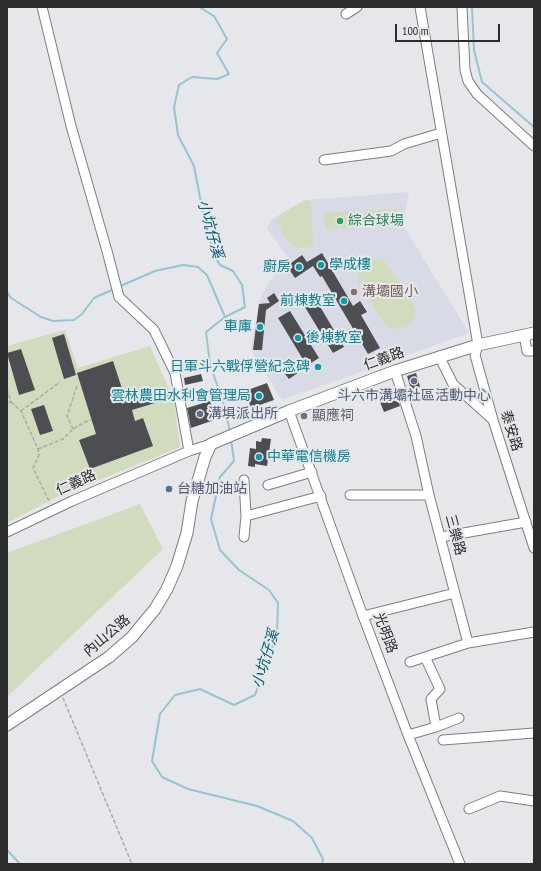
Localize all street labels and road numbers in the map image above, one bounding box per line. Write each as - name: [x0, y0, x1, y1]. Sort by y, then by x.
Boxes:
- street label: 仁義路: [361, 344, 407, 374]
- street label: 泰安路: [497, 408, 525, 454]
- street label: 仁義路: [53, 467, 99, 499]
- street label: 三樂路: [441, 513, 469, 557]
- street label: 光明路: [370, 610, 400, 656]
- street label: 內山公路: [80, 612, 134, 660]

